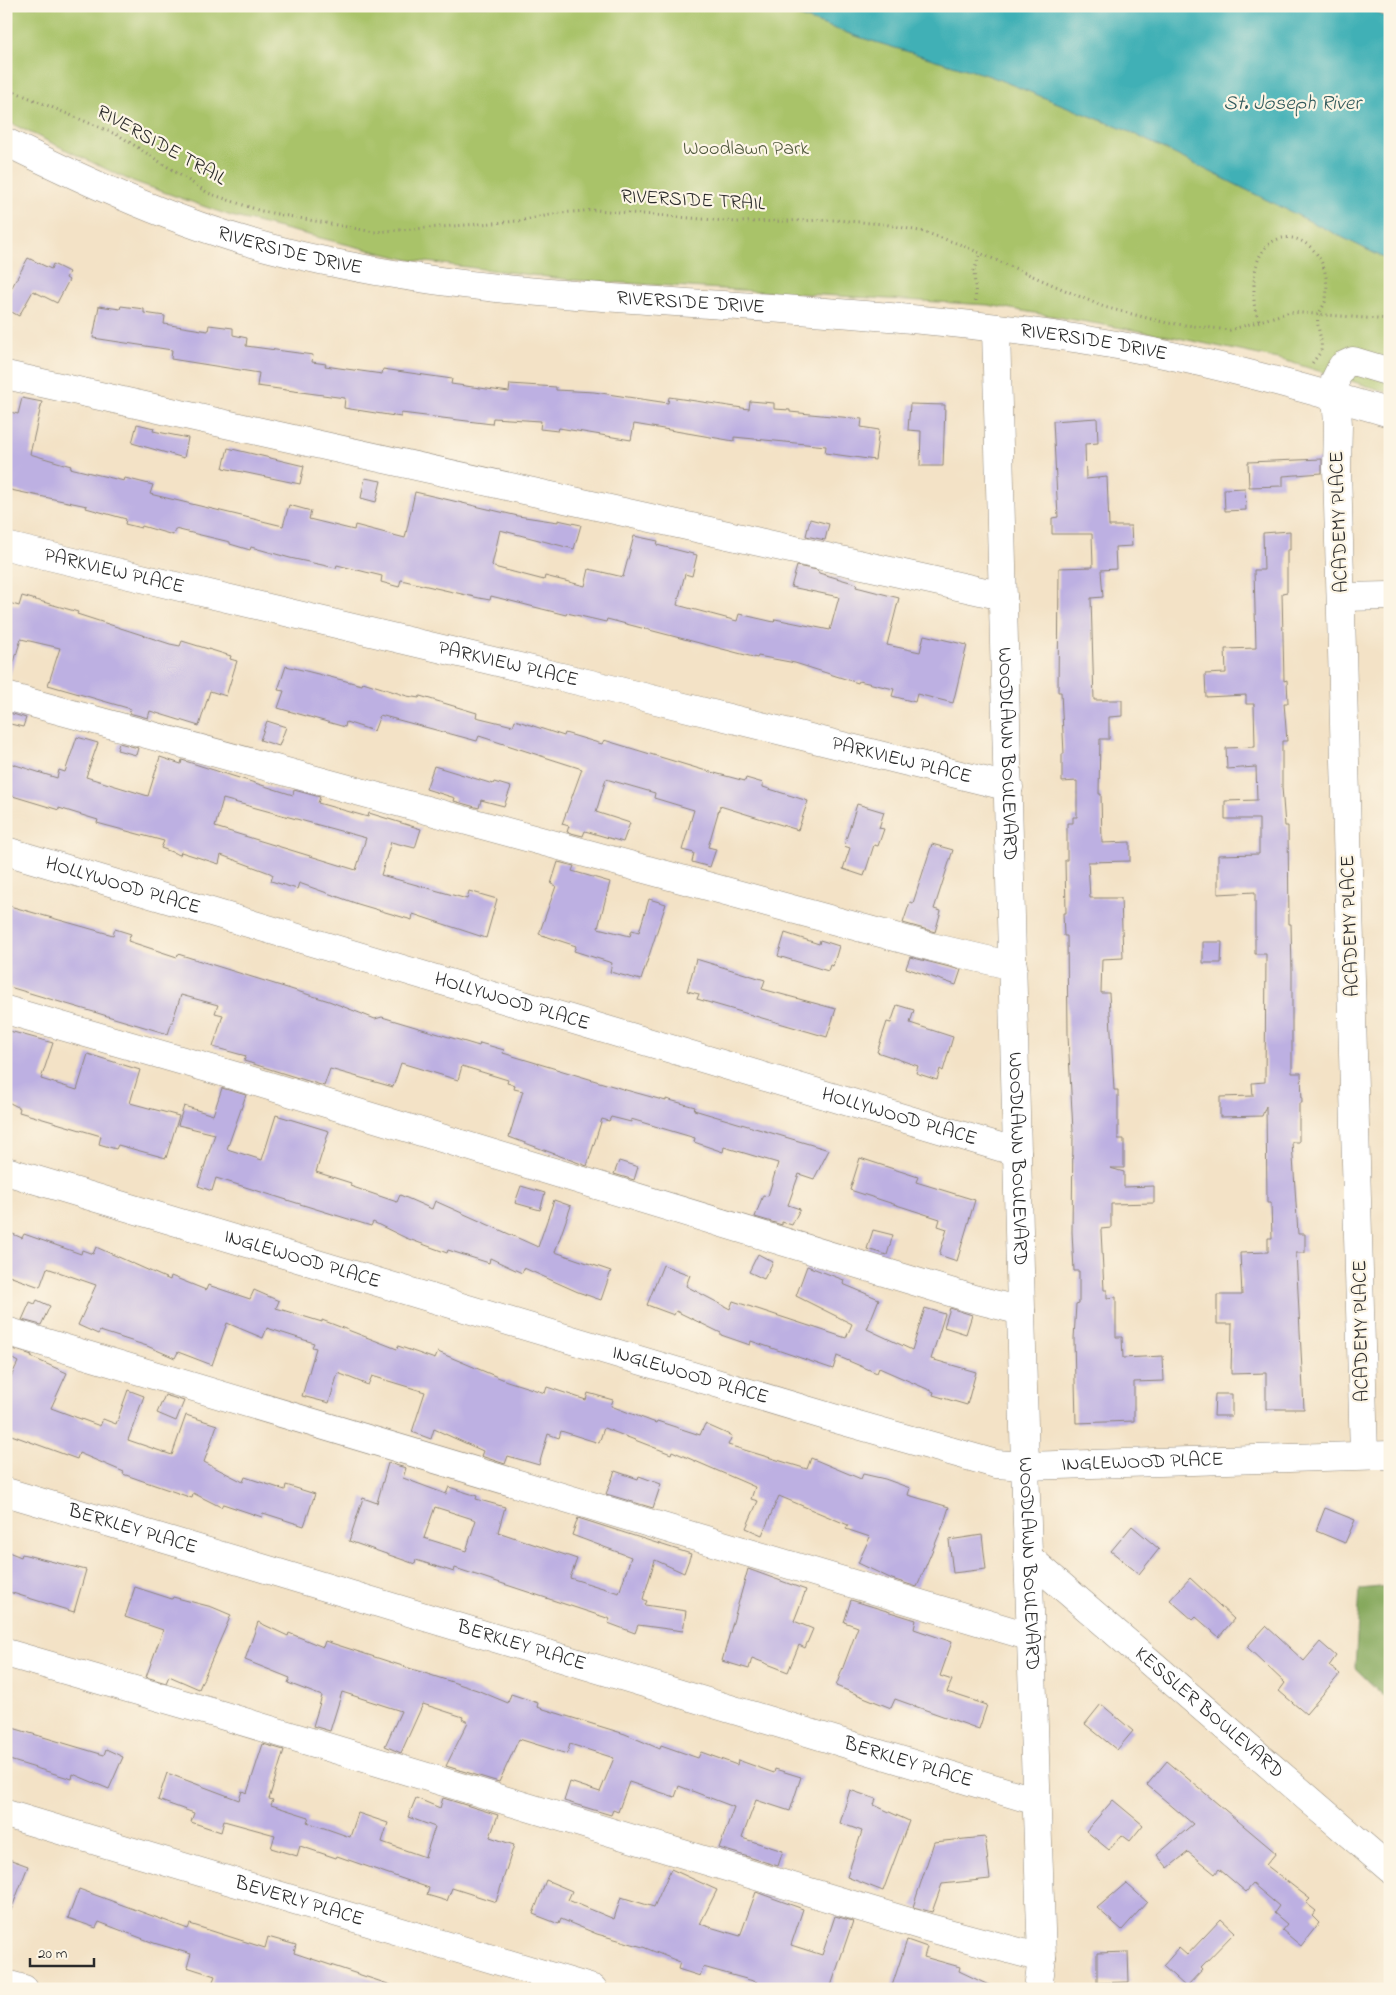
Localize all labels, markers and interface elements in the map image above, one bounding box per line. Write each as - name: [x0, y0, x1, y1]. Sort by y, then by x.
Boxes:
- water label: St. Joseph River: [1223, 89, 1363, 119]
- street label: RIVERSIDE TRAIL: [91, 98, 232, 194]
- park label: Woodlawn Park: [683, 135, 809, 164]
- street label: RIVERSIDE TRAIL: [620, 183, 767, 219]
- street label: RIVERSIDE DRIVE: [214, 219, 365, 283]
- street label: RIVERSIDE DRIVE: [616, 284, 766, 322]
- street label: RIVERSIDE DRIVE: [1018, 316, 1170, 369]
- street label: ACADEMY PLACE: [1323, 451, 1357, 593]
- street label: PARKVIEW PLACE: [41, 541, 187, 602]
- street label: PARKVIEW PLACE: [435, 634, 581, 695]
- street label: WOODLAWN BOULEVARD: [990, 647, 1024, 861]
- street label: PARKVIEW PLACE: [829, 729, 975, 792]
- street label: HOLLYWOOD PLACE: [42, 849, 204, 923]
- street label: ACADEMY PLACE: [1334, 855, 1368, 997]
- street label: HOLLYWOOD PLACE: [431, 965, 593, 1038]
- street label: WOODLAWN BOULEVARD: [1000, 1052, 1034, 1266]
- street label: HOLLYWOOD PLACE: [818, 1080, 980, 1154]
- street label: INGLEWOOD PLACE: [220, 1222, 384, 1297]
- street label: ACADEMY PLACE: [1346, 1260, 1378, 1402]
- street label: INGLEWOOD PLACE: [608, 1338, 772, 1412]
- street label: INGLEWOOD PLACE: [1061, 1446, 1224, 1479]
- street label: WOODLAWN BOULEVARD: [1010, 1456, 1047, 1671]
- street label: BERKLEY PLACE: [64, 1496, 201, 1562]
- street label: BERKLEY PLACE: [453, 1612, 590, 1679]
- street label: KESSLER BOULEVARD: [1128, 1640, 1290, 1786]
- street label: BERKLEY PLACE: [839, 1729, 976, 1796]
- street label: BEVERLY PLACE: [230, 1868, 367, 1934]
- scale bar: [30, 1935, 94, 1967]
- text: 20 m: [38, 1943, 68, 1965]

